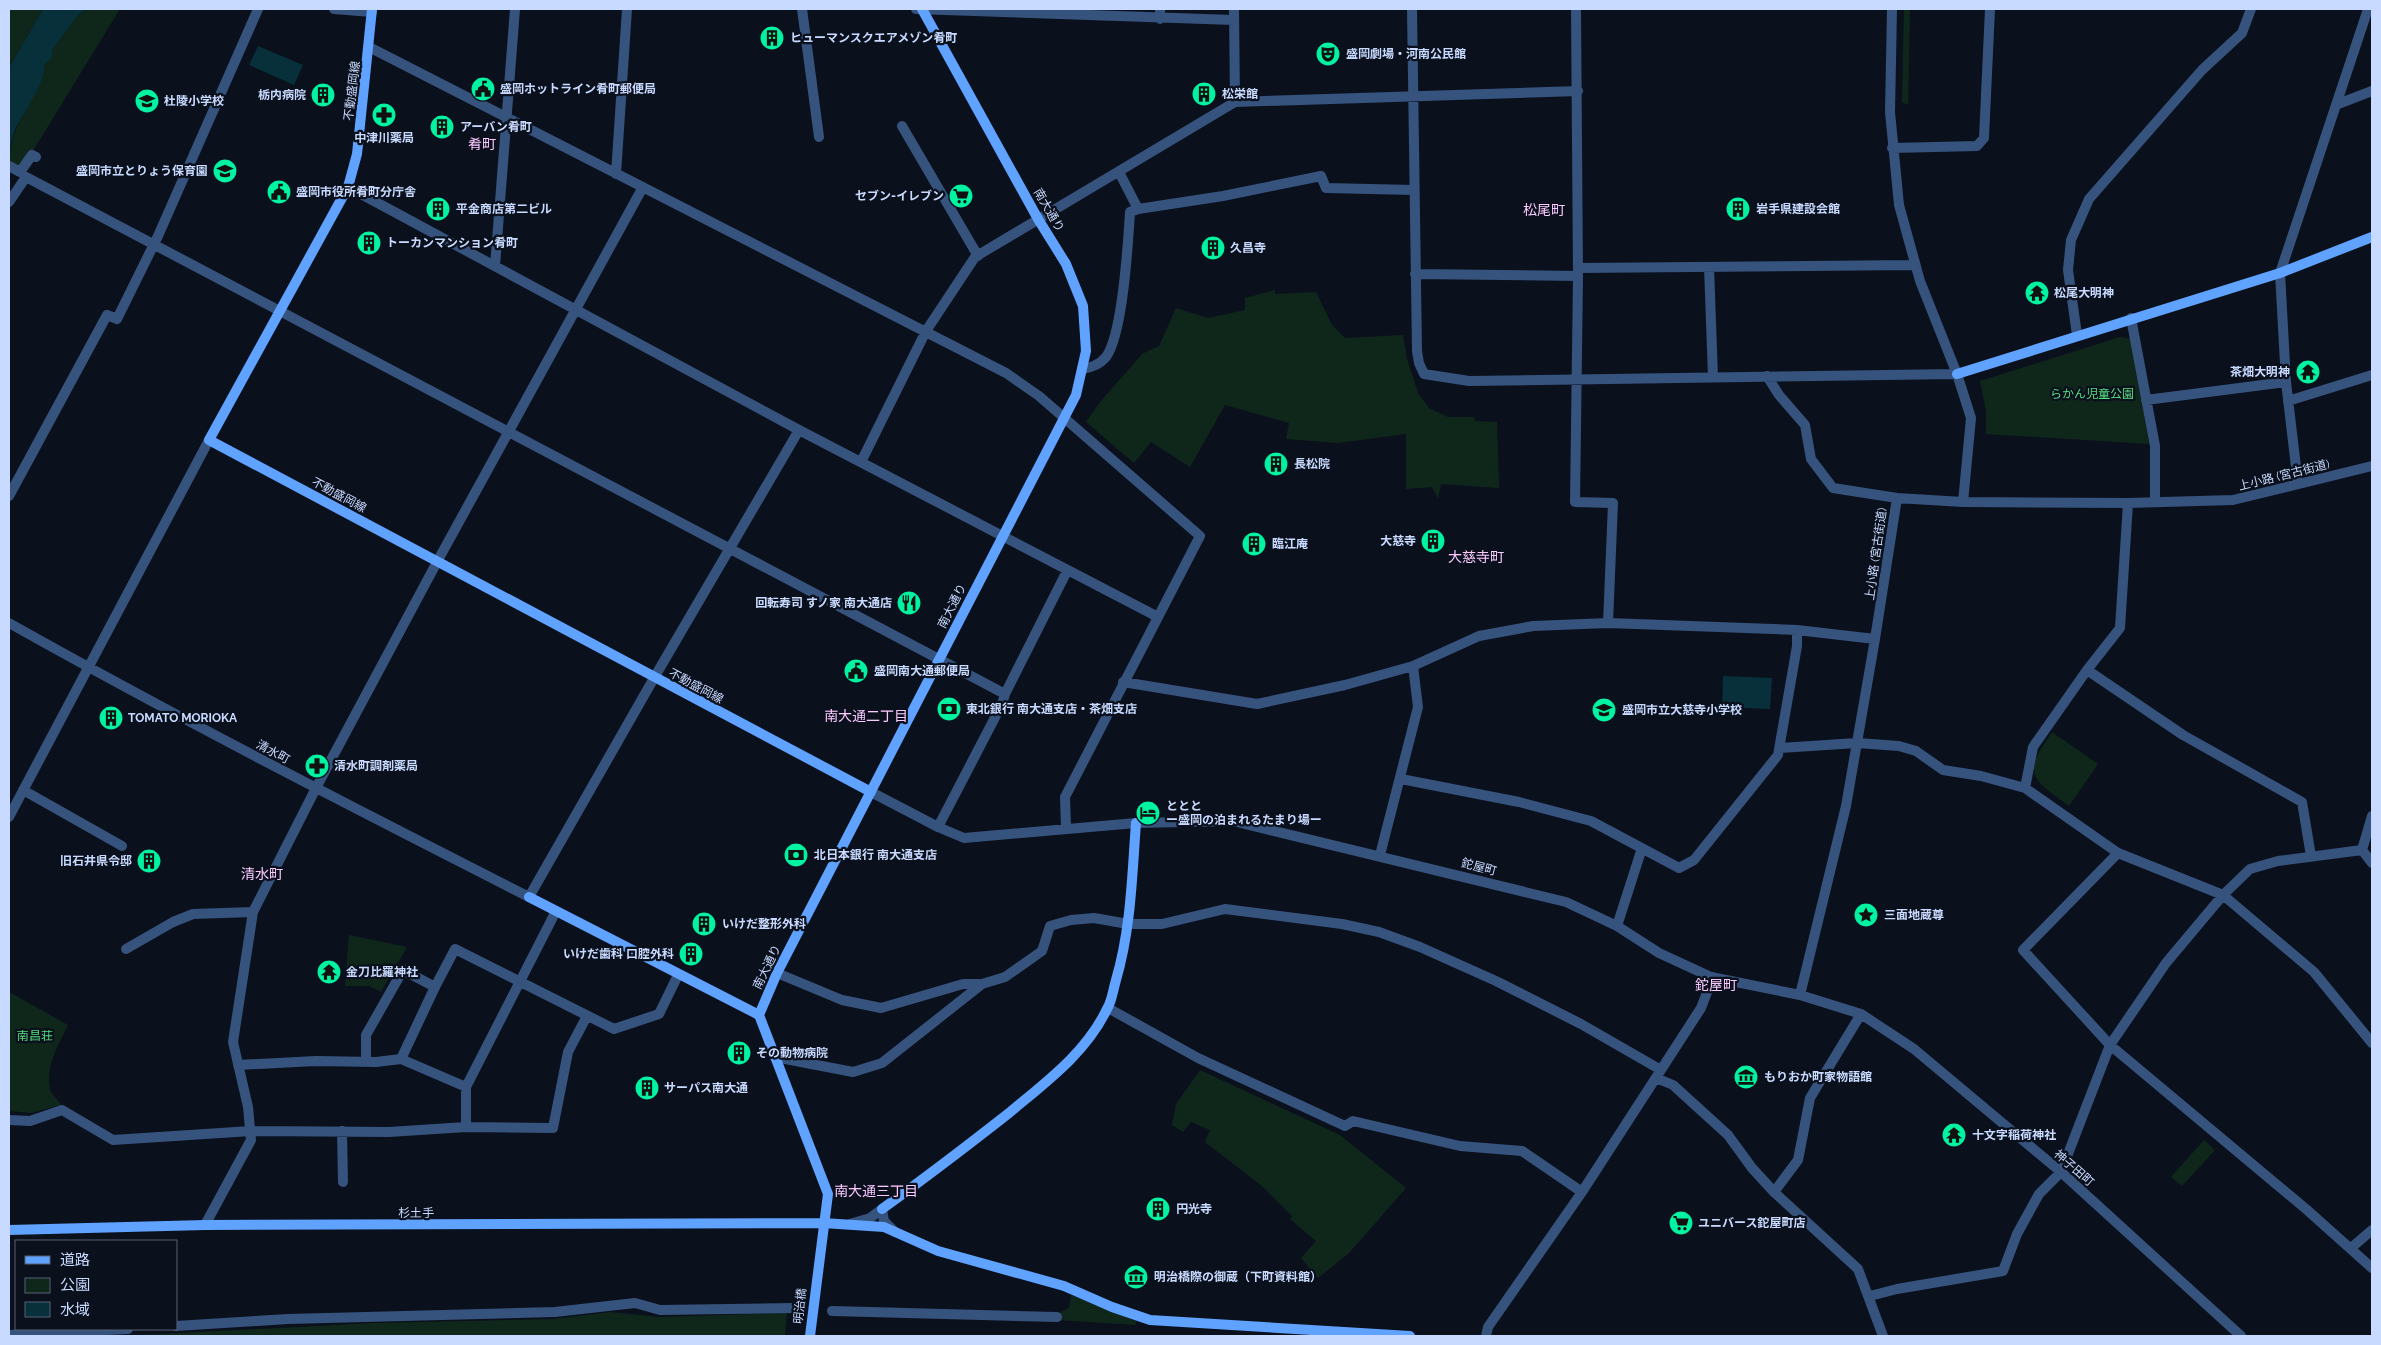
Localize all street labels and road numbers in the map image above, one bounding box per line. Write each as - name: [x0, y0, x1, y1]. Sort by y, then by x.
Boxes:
- street label: 不動盛岡線: [341, 60, 363, 122]
- street label: 南大通り: [1031, 186, 1067, 234]
- street label: 上小路 (宮古街道): [2237, 457, 2331, 493]
- street label: 不動盛岡線: [309, 475, 369, 515]
- street label: 上小路 (宮古街道): [1863, 507, 1889, 601]
- street label: 南大通り: [935, 581, 969, 631]
- street label: 不動盛岡線: [666, 666, 726, 706]
- street label: 清水町: [254, 737, 292, 767]
- street label: 鉈屋町: [1460, 856, 1498, 878]
- street label: 南大通り: [750, 942, 784, 992]
- street label: 神子田町: [2051, 1147, 2097, 1189]
- street label: 杉土手: [398, 1206, 434, 1220]
- street label: 明治橋: [791, 1287, 809, 1325]

